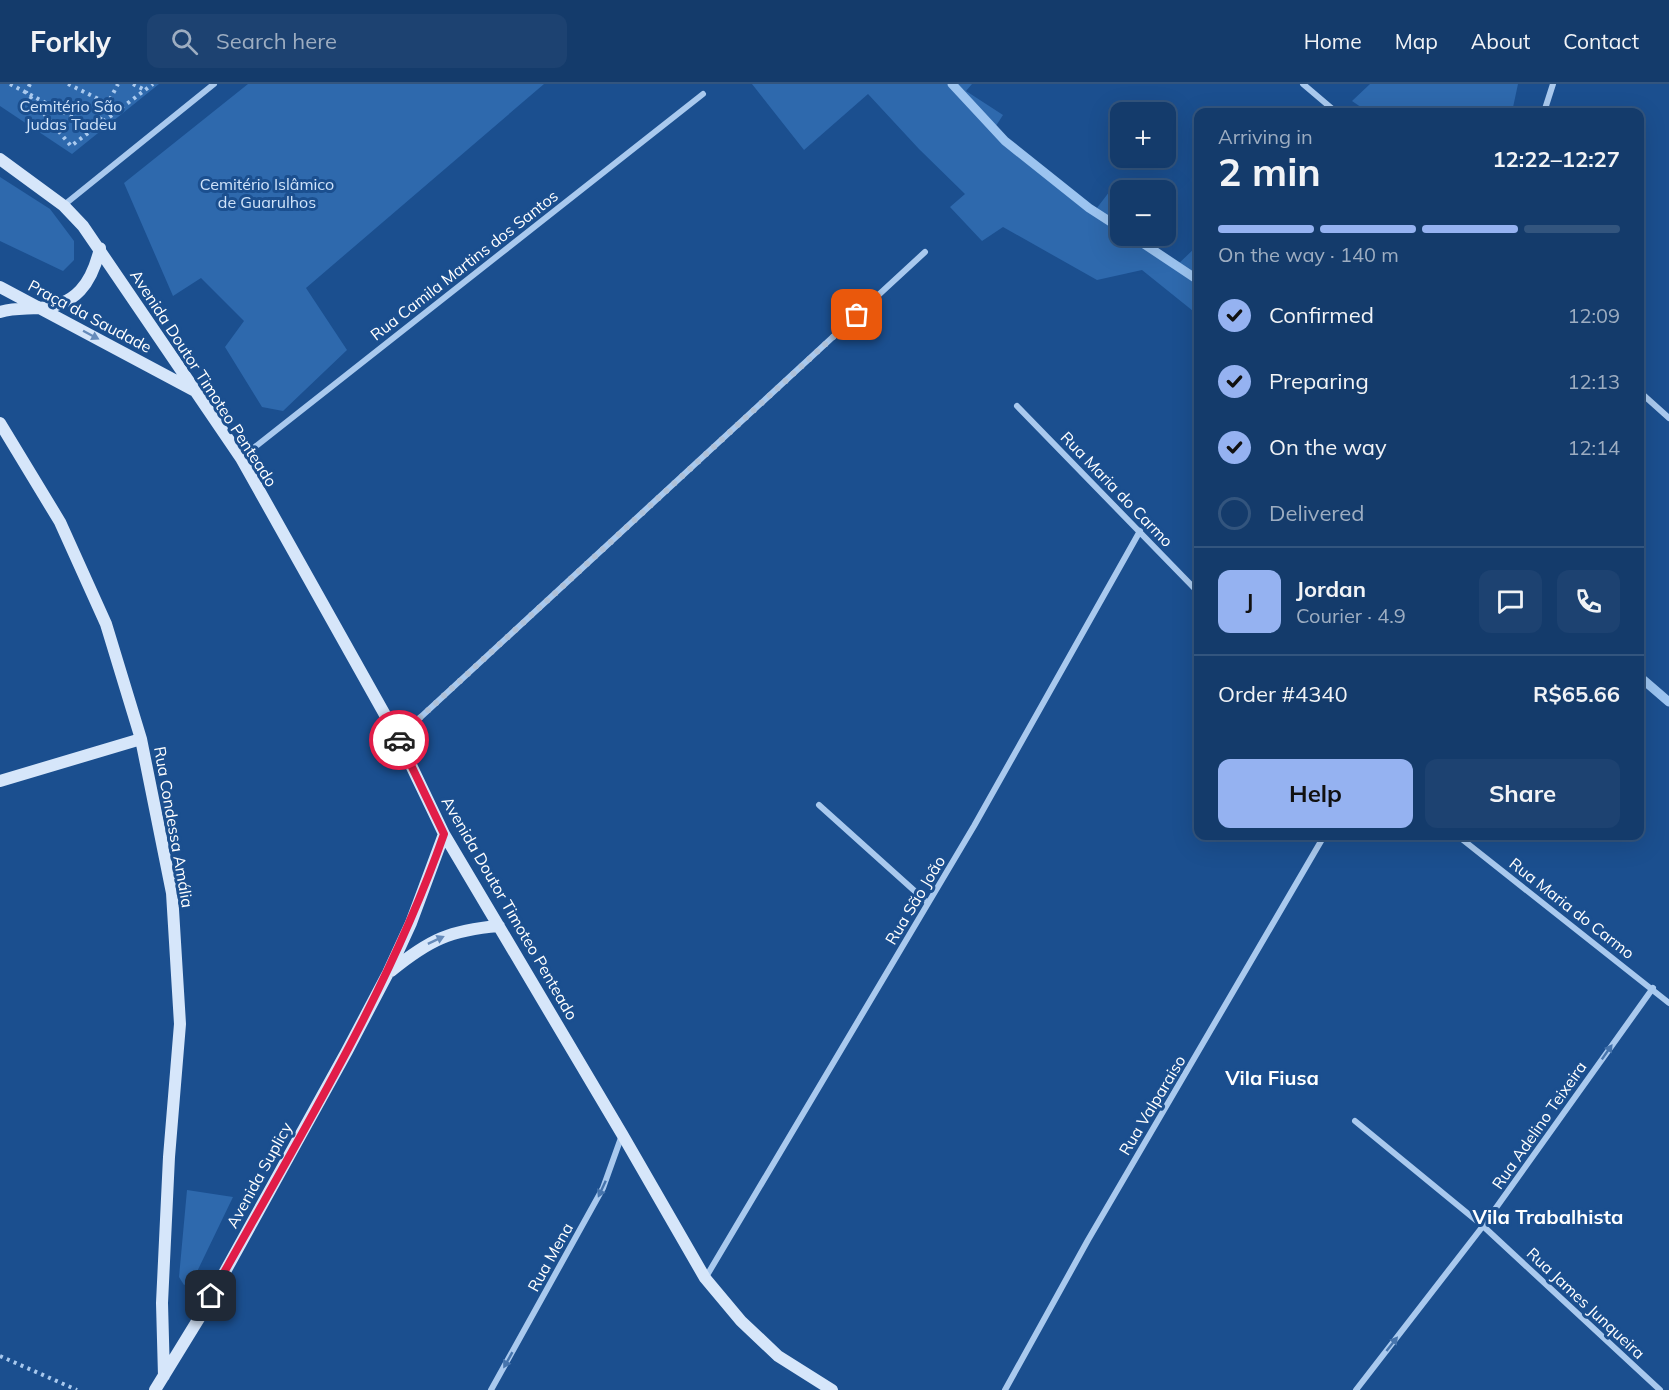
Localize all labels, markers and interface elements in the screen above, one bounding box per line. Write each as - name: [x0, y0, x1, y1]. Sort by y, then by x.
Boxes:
- search box: [147, 14, 567, 68]
- text: Forkly: [30, 24, 111, 59]
- icon: search: [168, 25, 201, 58]
- text: Search here: [216, 27, 337, 55]
- text: Home: [1304, 28, 1362, 54]
- text: Map: [1395, 28, 1438, 54]
- text: About: [1471, 28, 1530, 54]
- text: Contact: [1563, 28, 1639, 54]
- park label: Cemitério São Judas Tadeu: [20, 96, 122, 134]
- map controls: [1110, 102, 1176, 246]
- button: +: [1110, 102, 1176, 168]
- text: Arriving in: [1218, 124, 1313, 149]
- text: 12:22–12:27: [1492, 145, 1620, 173]
- text: 2 min: [1218, 147, 1321, 196]
- park label: Cemitério Islâmico de Guarulhos: [200, 174, 334, 212]
- button: −: [1110, 180, 1176, 246]
- street label: Rua Camila Martins dos Santos: [366, 185, 562, 344]
- text: On the way · 140 m: [1218, 242, 1399, 267]
- street label: Avenida Doutor Timoteo Penteado: [126, 266, 282, 490]
- street label: Praça da Saudade: [25, 275, 155, 357]
- pin: [831, 289, 882, 340]
- icon: bag: [840, 298, 873, 331]
- icon: check: [1218, 299, 1251, 332]
- text: Confirmed: [1269, 301, 1374, 329]
- text: 12:09: [1567, 303, 1620, 328]
- one-way arrow: [82, 331, 99, 340]
- icon: check: [1218, 365, 1251, 398]
- text: Preparing: [1269, 367, 1369, 395]
- text: 12:13: [1567, 369, 1620, 394]
- street label: Rua Maria do Carmo: [1057, 427, 1177, 551]
- icon: check: [1218, 431, 1251, 464]
- text: On the way: [1269, 433, 1387, 461]
- text: 12:14: [1567, 435, 1620, 460]
- text: Delivered: [1269, 499, 1364, 527]
- button: chat: [1479, 570, 1542, 633]
- button: phone: [1557, 570, 1620, 633]
- text: Jordan: [1296, 575, 1366, 603]
- text: J: [1246, 587, 1253, 615]
- text: Courier · 4.9: [1296, 603, 1406, 628]
- text: Order #4340: [1218, 680, 1348, 708]
- text: R$65.66: [1533, 680, 1620, 708]
- courier: [369, 710, 429, 770]
- icon: car: [383, 724, 416, 757]
- street label: Rua Condessa Amália: [150, 745, 198, 909]
- button: Help: [1218, 759, 1413, 828]
- button: Share: [1425, 759, 1620, 828]
- street label: Avenida Doutor Timoteo Penteado: [438, 793, 582, 1023]
- street label: Rua São João: [881, 852, 949, 948]
- street label: Rua Maria do Carmo: [1506, 853, 1638, 963]
- one-way arrow: [427, 936, 444, 945]
- one-way arrow: [1601, 1044, 1613, 1060]
- street label: Rua Valparaiso: [1114, 1051, 1190, 1159]
- street label: Rua Adelino Teixeira: [1487, 1057, 1591, 1193]
- district label: Vila Fiusa: [1224, 1065, 1319, 1090]
- street label: Avenida Suplicy: [222, 1118, 297, 1231]
- one-way arrow: [598, 1180, 607, 1197]
- district label: Vila Trabalhista: [1472, 1204, 1623, 1229]
- street label: Rua Mena: [523, 1219, 577, 1295]
- street label: Rua James Junqueira: [1523, 1243, 1649, 1363]
- pin: [185, 1270, 236, 1321]
- icon: home: [194, 1279, 227, 1312]
- one-way arrow: [1386, 1336, 1398, 1352]
- one-way arrow: [503, 1351, 513, 1368]

